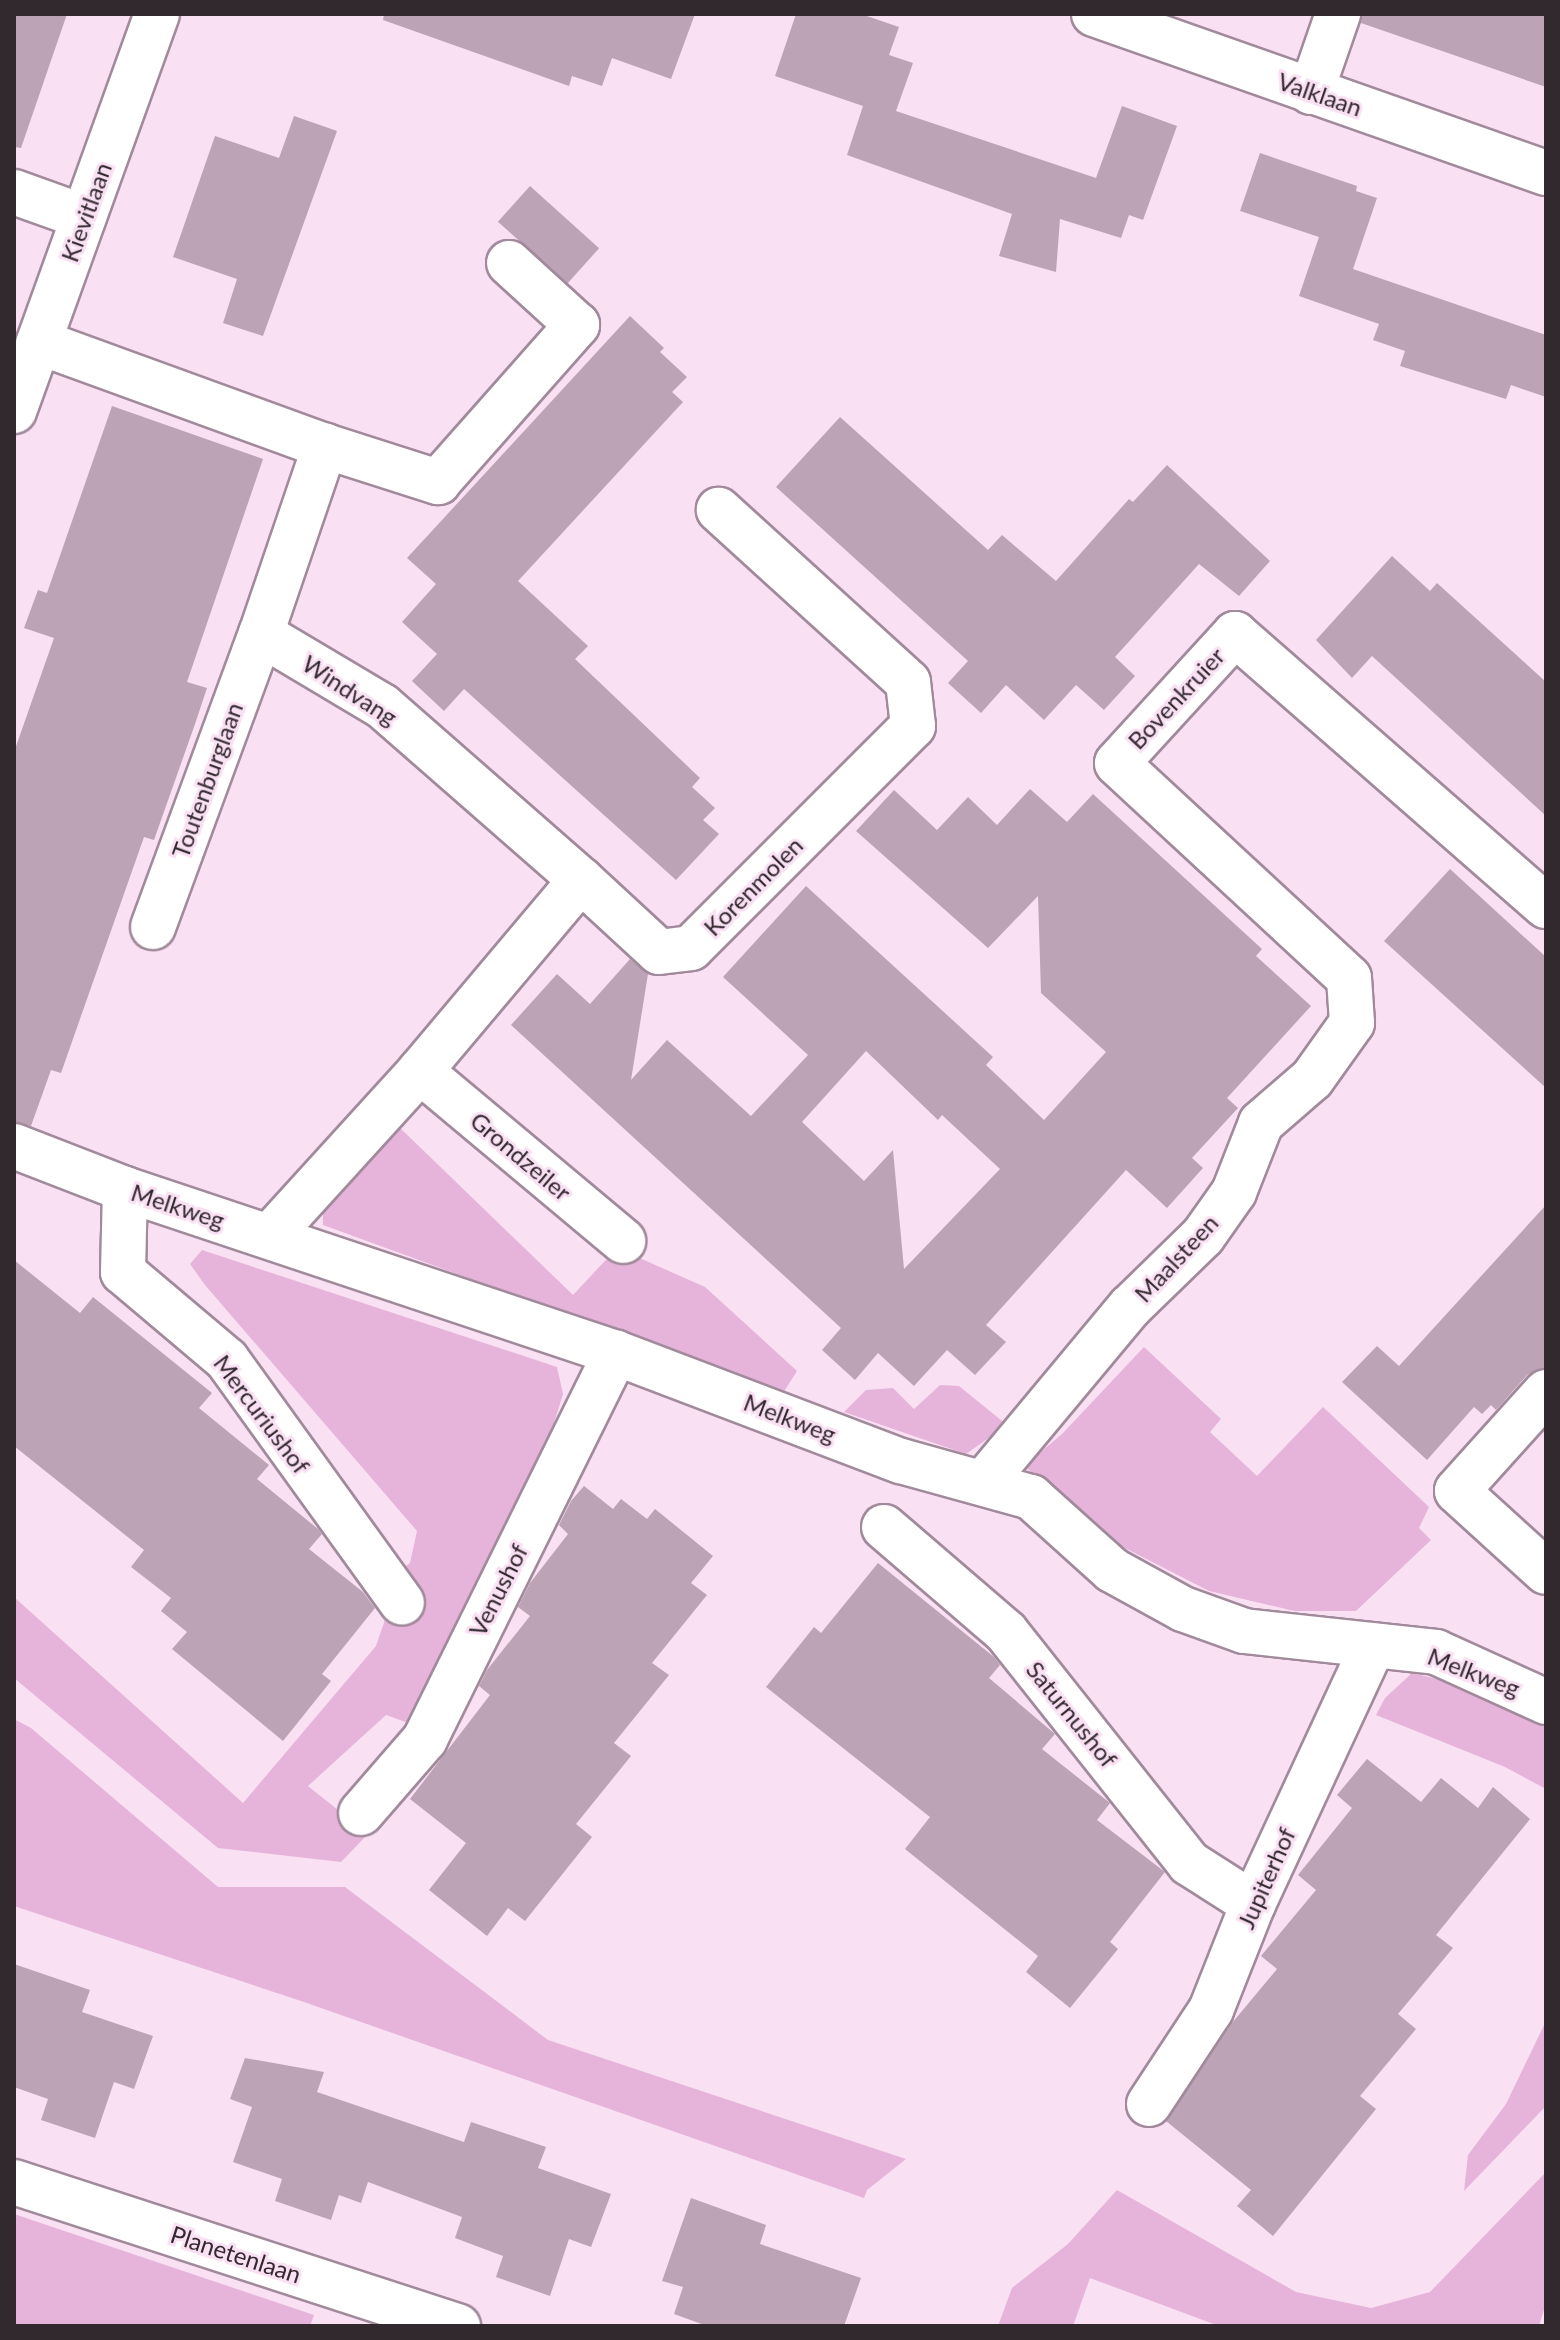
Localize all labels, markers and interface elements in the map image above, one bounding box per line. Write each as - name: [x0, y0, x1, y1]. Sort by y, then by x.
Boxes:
- street label: Valklaan: [1274, 66, 1366, 122]
- street label: Kievitlaan: [55, 158, 117, 266]
- street label: Bovenkruier: [1122, 641, 1230, 755]
- street label: Windvang: [297, 649, 403, 731]
- street label: Toutenburglaan: [166, 698, 248, 862]
- street label: Korenmolen: [698, 831, 808, 941]
- street label: Grondzeiler: [465, 1106, 577, 1206]
- street label: Melkweg: [128, 1177, 228, 1235]
- street label: Maalsteen: [1128, 1208, 1224, 1308]
- street label: Mercuriushof: [208, 1349, 316, 1479]
- street label: Melkweg: [740, 1387, 840, 1449]
- street label: Venushof: [463, 1539, 533, 1641]
- street label: Melkweg: [1424, 1641, 1524, 1703]
- street label: Saturnushof: [1021, 1655, 1123, 1773]
- street label: Jupiterhof: [1231, 1823, 1301, 1933]
- street label: Planetenlaan: [167, 2219, 305, 2289]

